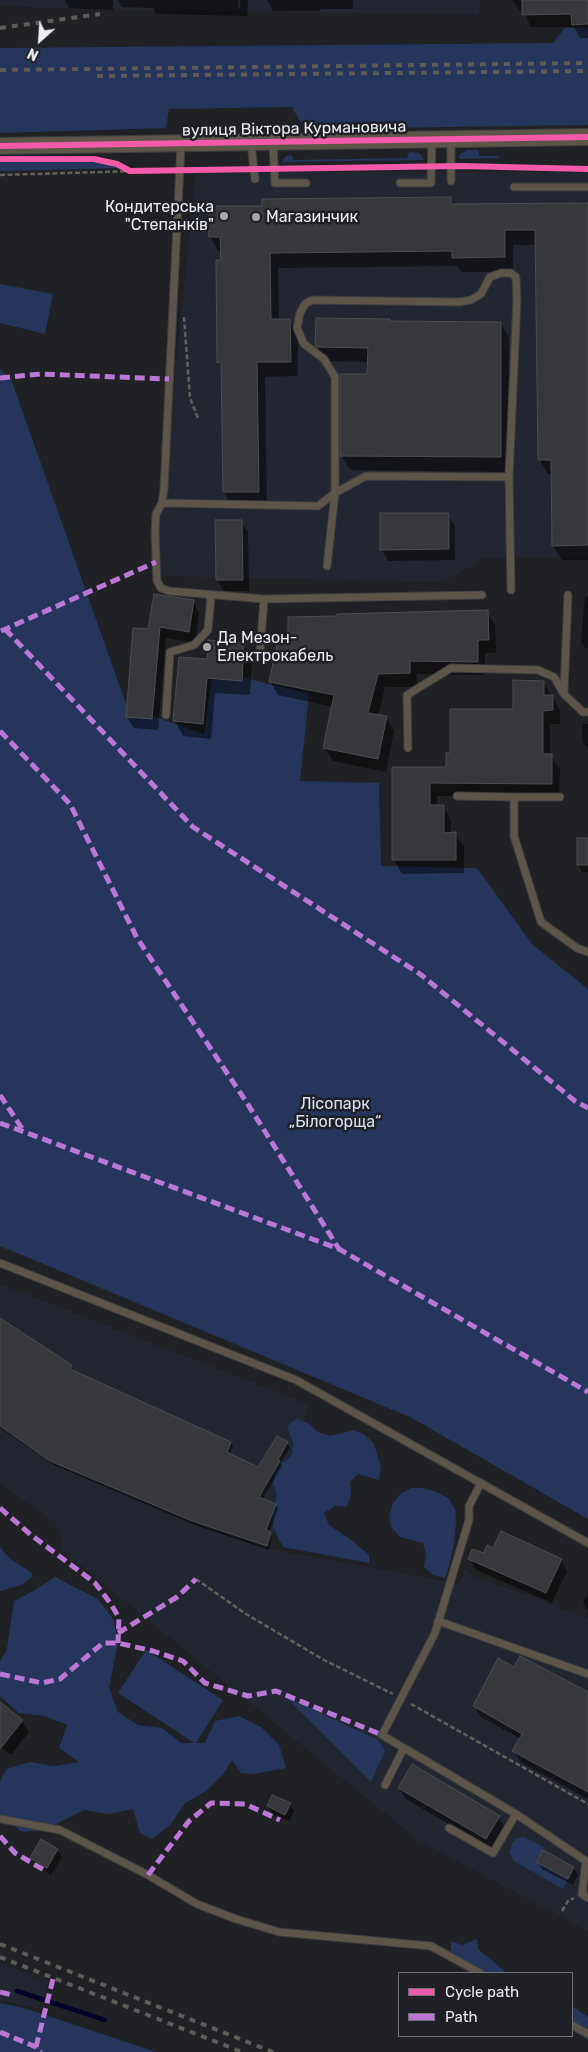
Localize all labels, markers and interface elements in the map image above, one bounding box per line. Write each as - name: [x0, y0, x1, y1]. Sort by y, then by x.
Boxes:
- north arrow: [15, 15, 65, 65]
- text: N: [25, 44, 41, 64]
- street label: вулиця Віктора Курмановича: [182, 117, 406, 141]
- place label: Кондитерська "Степанків": [105, 197, 214, 235]
- place label: Магазинчик: [266, 207, 358, 227]
- marker: Кондитерська "Степанків": [218, 210, 230, 222]
- marker: Магазинчик: [250, 211, 262, 223]
- place label: Да Мезон- Електрокабель: [217, 628, 333, 666]
- marker: Да Мезон- Електрокабель: [201, 641, 213, 653]
- park label: Лісопарк „Білогорща“: [289, 1094, 381, 1132]
- legend: [398, 1972, 573, 2037]
- text: Cycle path: [445, 1983, 519, 2001]
- text: Path: [445, 2008, 478, 2026]

